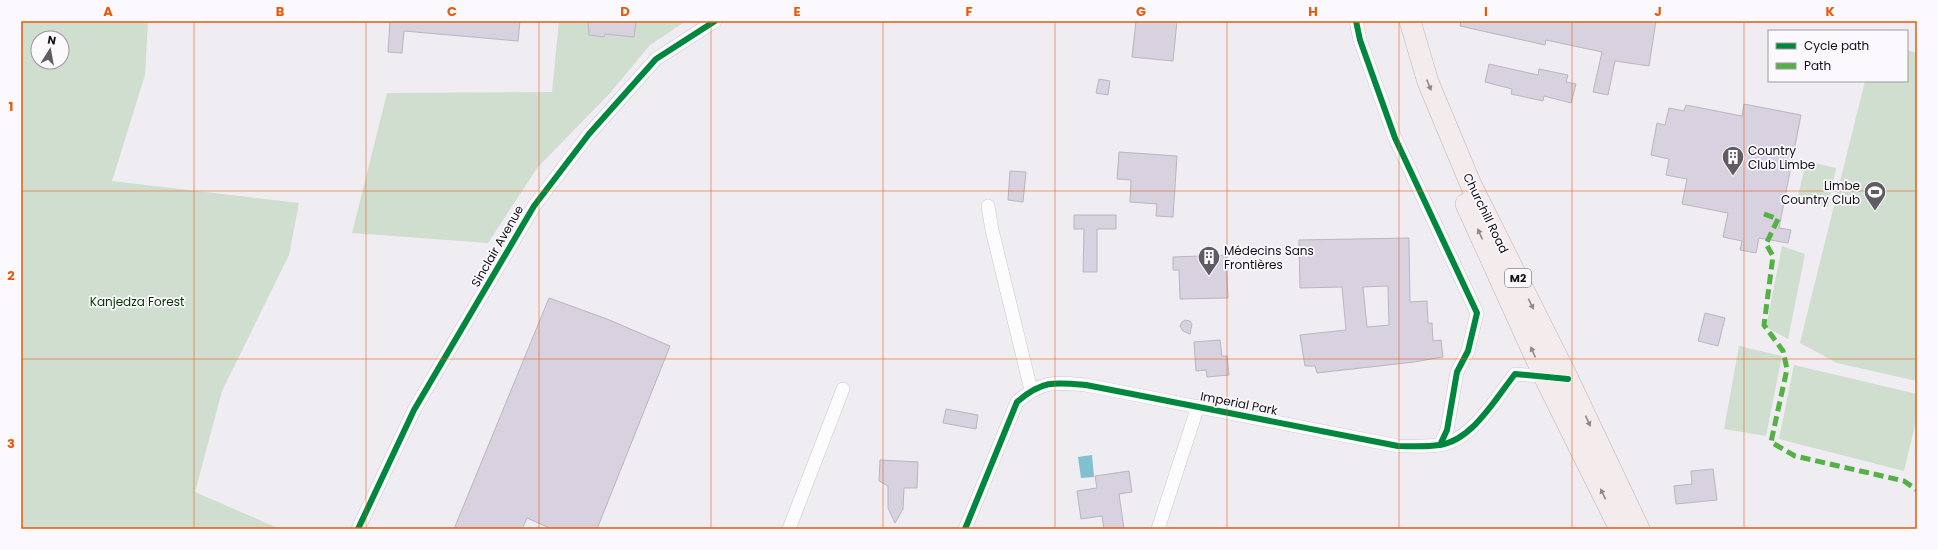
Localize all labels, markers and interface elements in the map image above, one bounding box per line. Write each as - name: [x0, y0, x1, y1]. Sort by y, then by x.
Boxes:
- text: A: [103, 2, 113, 21]
- text: B: [276, 2, 285, 21]
- text: C: [447, 2, 457, 21]
- text: D: [620, 2, 630, 21]
- text: E: [793, 2, 801, 21]
- text: F: [965, 2, 973, 21]
- text: G: [1136, 2, 1146, 21]
- text: H: [1308, 2, 1318, 21]
- text: I: [1484, 2, 1488, 21]
- text: J: [1654, 2, 1662, 21]
- text: K: [1825, 2, 1835, 21]
- north arrow: [30, 30, 70, 70]
- legend: [1768, 30, 1908, 82]
- text: N: [46, 32, 57, 49]
- text: Cycle path: [1804, 37, 1869, 54]
- text: Path: [1804, 57, 1831, 74]
- one-way arrow: [1426, 80, 1432, 91]
- text: 1: [9, 97, 13, 116]
- place label: Country Club Limbe: [1748, 142, 1815, 173]
- building icon: Country Club Limbe: [1720, 144, 1746, 177]
- street label: Churchill Road: [1459, 170, 1513, 256]
- place label: Limbe Country Club: [1781, 177, 1860, 208]
- sports icon: Limbe Country Club: [1862, 179, 1888, 212]
- street label: Sinclair Avenue: [467, 202, 527, 290]
- one-way arrow: [1476, 228, 1483, 240]
- place label: Médecins Sans Frontières: [1224, 242, 1314, 273]
- building icon: Médecins Sans Frontières: [1196, 244, 1222, 277]
- text: 2: [7, 266, 15, 285]
- road number: M2: [1505, 269, 1531, 287]
- park label: Kanjedza Forest: [90, 293, 184, 310]
- one-way arrow: [1528, 299, 1534, 310]
- one-way arrow: [1530, 346, 1536, 358]
- street label: Imperial Park: [1199, 387, 1280, 419]
- one-way arrow: [1585, 415, 1591, 427]
- text: 3: [7, 434, 15, 453]
- one-way arrow: [1600, 488, 1606, 500]

